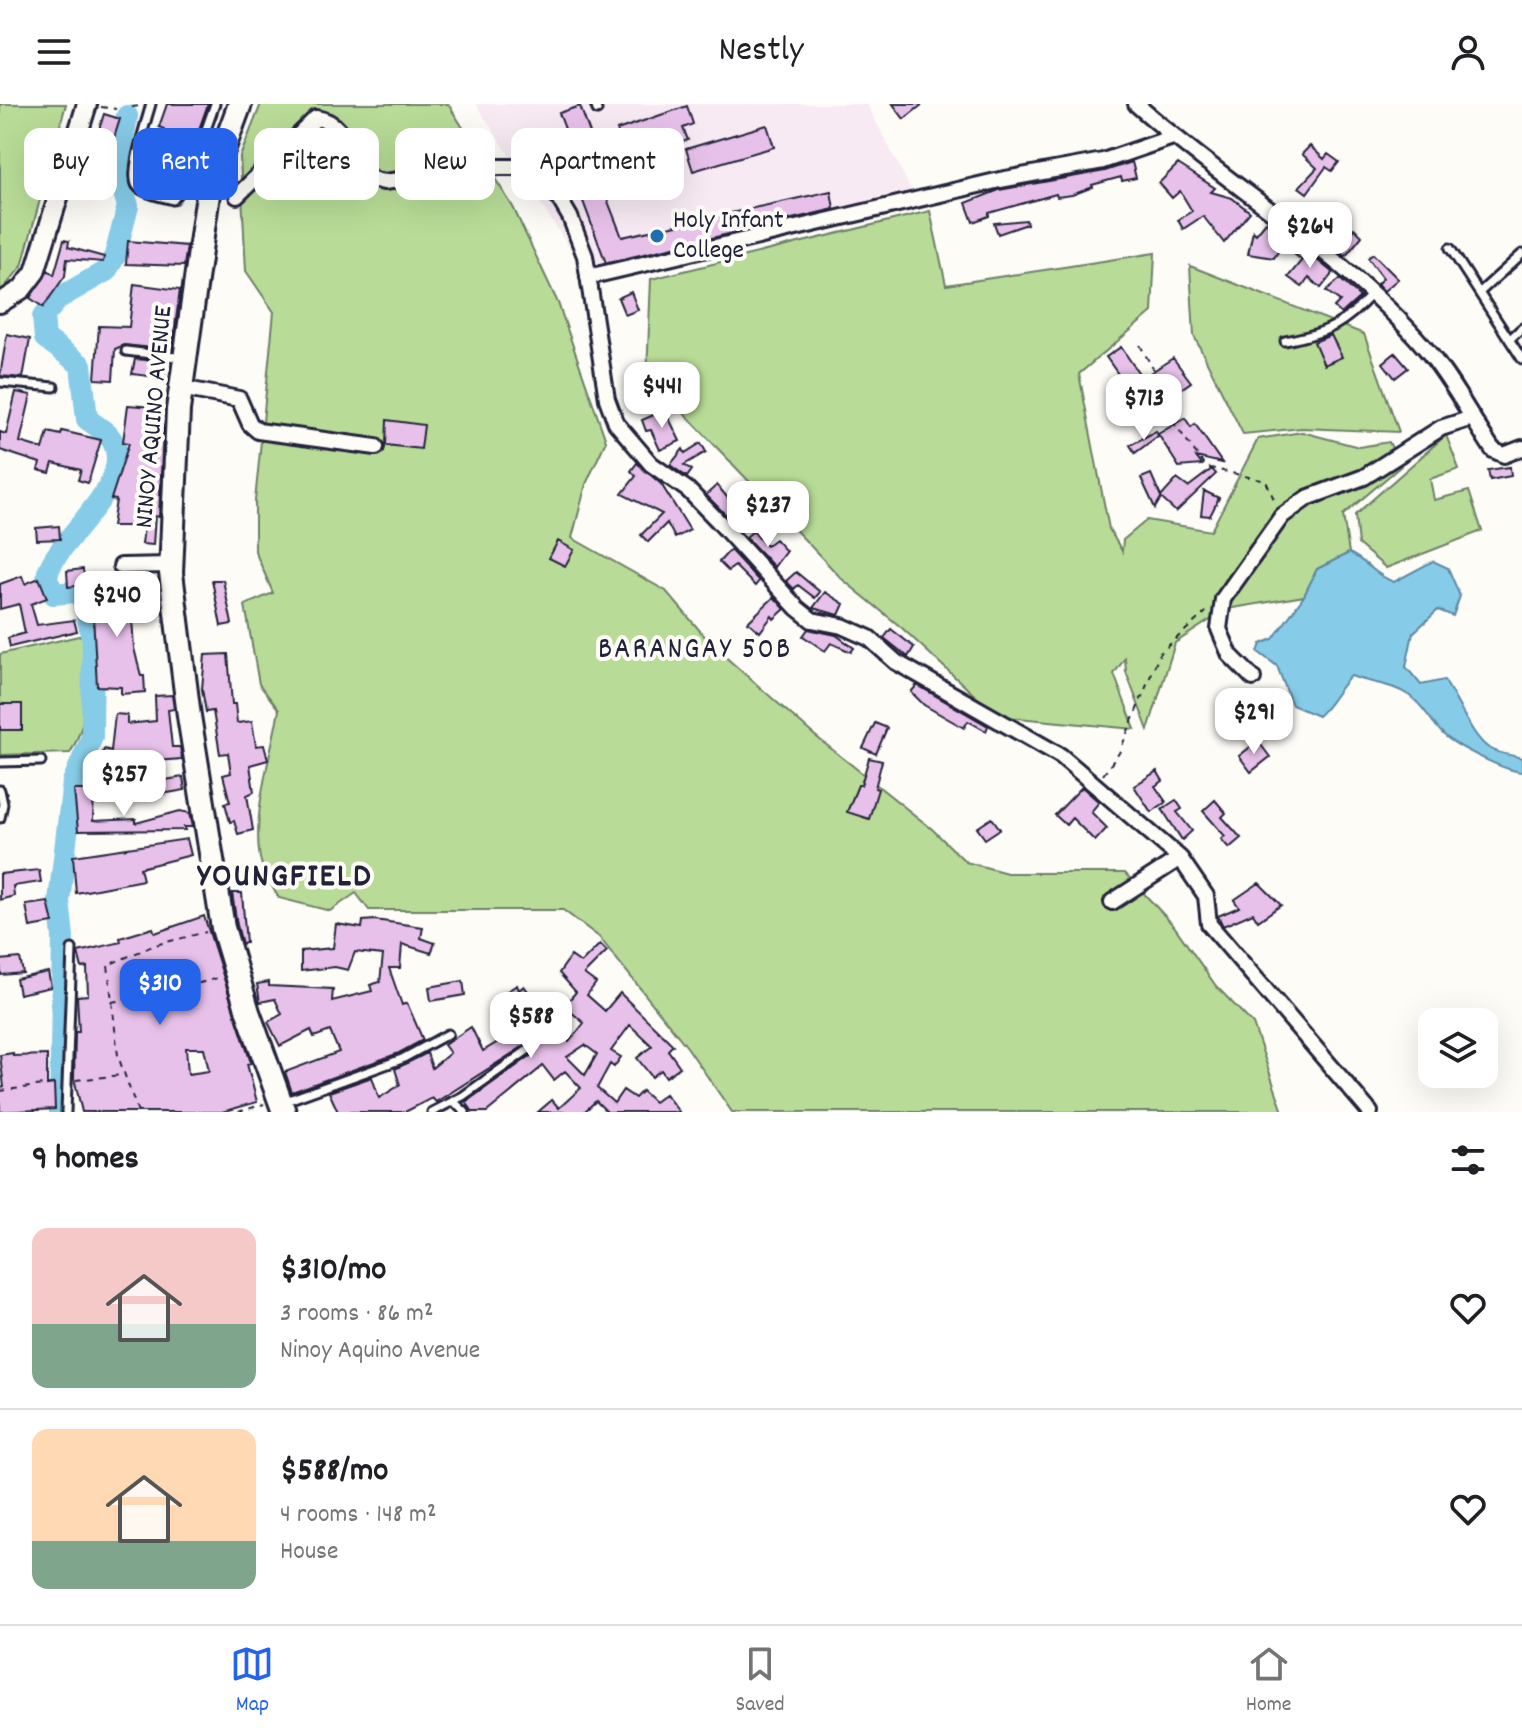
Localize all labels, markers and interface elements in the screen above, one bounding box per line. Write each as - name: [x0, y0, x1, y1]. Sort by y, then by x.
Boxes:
- text: Nestly: [718, 26, 804, 78]
- icon: menu: [32, 30, 76, 74]
- icon: person: [1446, 30, 1490, 74]
- chip: Buy: [24, 128, 117, 200]
- chip: Rent: [133, 128, 238, 200]
- chip: Filters: [254, 128, 379, 200]
- chip: New: [395, 128, 495, 200]
- chip: Apartment: [511, 128, 684, 200]
- pin: $264: [1263, 202, 1357, 270]
- place label: Holy Infant College: [673, 203, 784, 270]
- text: $264: [1286, 209, 1334, 246]
- marker: Holy Infant College: [648, 227, 666, 245]
- street label: NINOY AQUINO AVENUE: [127, 304, 183, 530]
- pin: $441: [615, 362, 709, 430]
- text: $441: [642, 369, 682, 406]
- pin: $713: [1097, 374, 1191, 442]
- text: $713: [1124, 381, 1164, 418]
- pin: $237: [721, 481, 815, 549]
- text: $237: [745, 488, 791, 525]
- pin: $240: [70, 571, 164, 639]
- text: $240: [92, 578, 142, 615]
- district label: BARANGAY 50B: [598, 630, 792, 673]
- pin: $291: [1207, 688, 1301, 756]
- text: $291: [1233, 695, 1275, 732]
- pin: $257: [77, 750, 171, 818]
- text: $257: [101, 757, 147, 794]
- district label: YOUNGFIELD: [197, 854, 372, 903]
- pin: $310: [113, 959, 207, 1027]
- text: $310: [138, 966, 182, 1003]
- pin: $588: [484, 992, 578, 1060]
- text: $588: [508, 999, 554, 1036]
- map controls: [1418, 1008, 1498, 1088]
- button: layers: [1418, 1008, 1498, 1088]
- text: 9 homes: [32, 1136, 139, 1185]
- icon: filters: [1446, 1138, 1490, 1182]
- text: $310/mo: [280, 1247, 387, 1296]
- icon: home: [96, 1260, 192, 1356]
- icon: heart: [1446, 1286, 1490, 1330]
- text: 3 rooms · 86 m²: [280, 1296, 433, 1333]
- text: Ninoy Aquino Avenue: [280, 1333, 480, 1370]
- text: $588/mo: [280, 1448, 388, 1497]
- icon: home: [96, 1461, 192, 1557]
- icon: heart: [1446, 1487, 1490, 1531]
- text: 4 rooms · 148 m²: [280, 1497, 436, 1534]
- text: House: [280, 1534, 338, 1571]
- tab: Map: [230, 1642, 274, 1721]
- tab: Saved: [735, 1642, 785, 1721]
- tab: Home: [1246, 1642, 1291, 1721]

